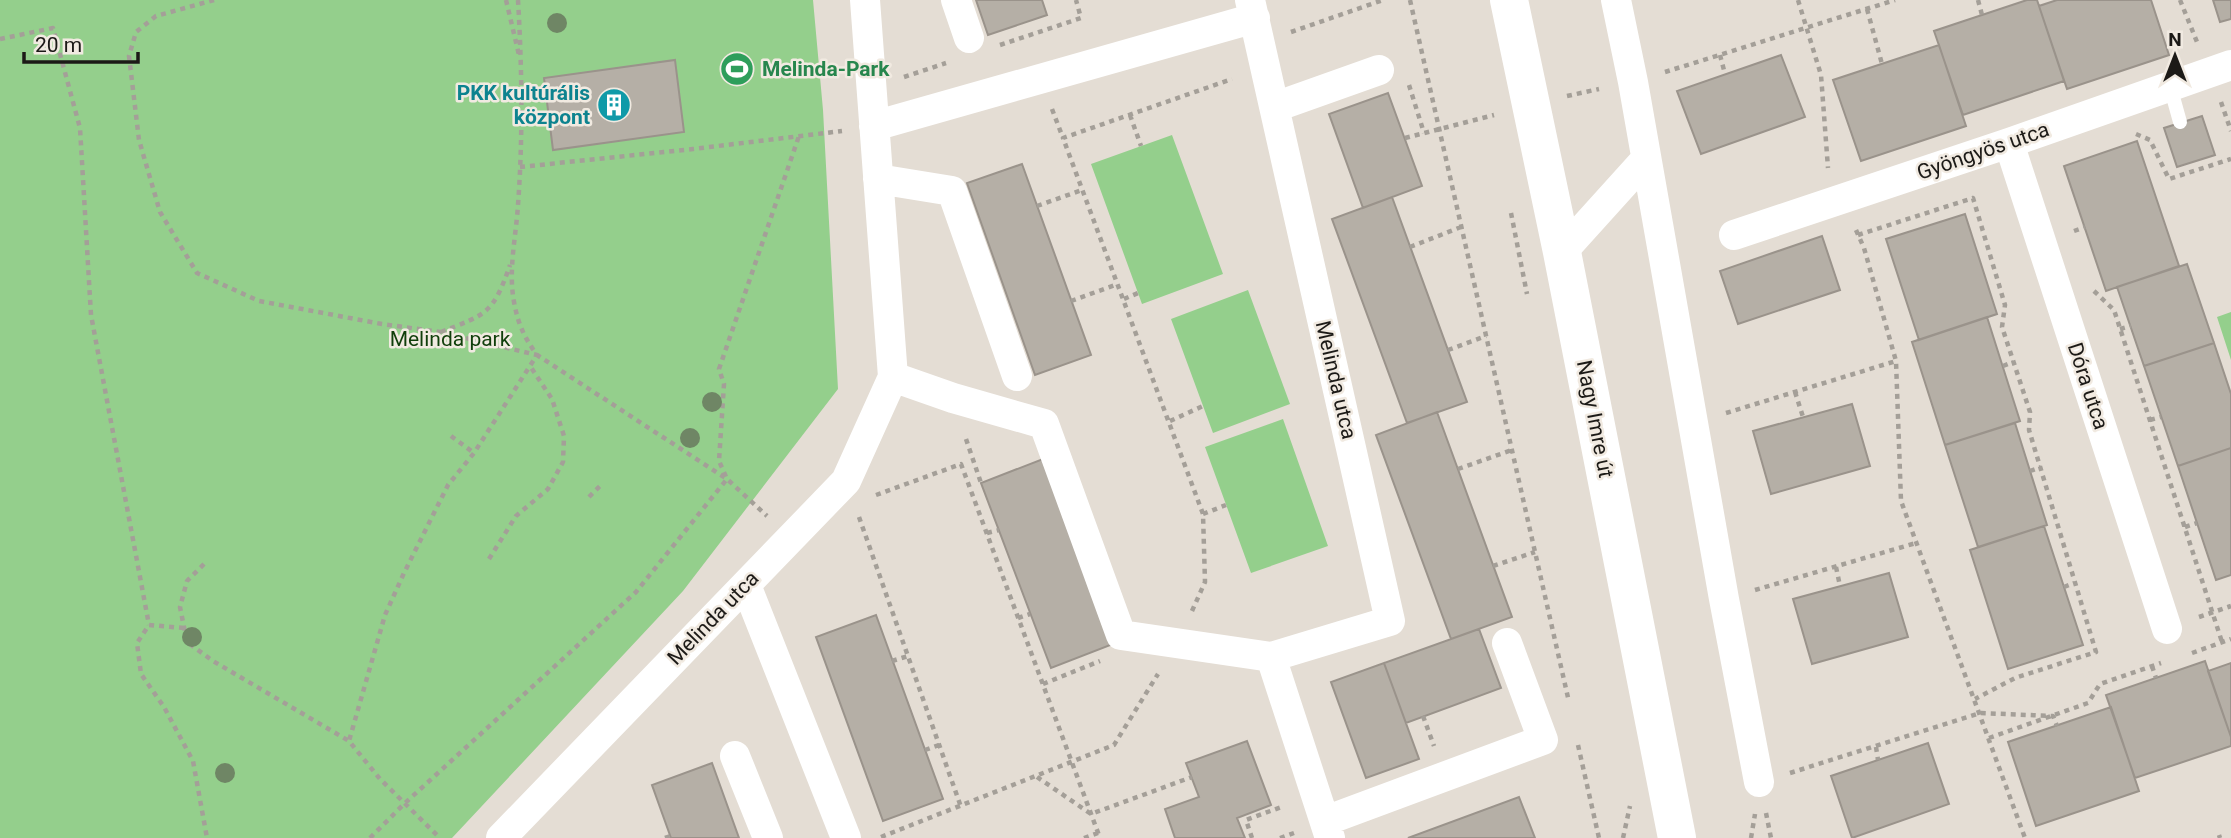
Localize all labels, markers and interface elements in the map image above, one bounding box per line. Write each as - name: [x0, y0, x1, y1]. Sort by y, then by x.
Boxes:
- scale bar: [24, 21, 138, 65]
- north arrow: [2140, 21, 2210, 91]
- text: N: [2168, 28, 2182, 51]
- text: 20 m: [35, 33, 82, 57]
- sports icon: Melinda-Park: [718, 50, 756, 88]
- place label: Melinda-Park: [762, 57, 890, 81]
- place label: PKK kultúrális központ: [457, 81, 590, 129]
- building icon: PKK kultúrális központ: [595, 86, 633, 124]
- street label: Gyöngyös utca: [1914, 117, 2052, 185]
- street label: Melinda utca: [1311, 319, 1361, 441]
- park label: Melinda park: [390, 327, 511, 351]
- street label: Dóra utca: [2063, 340, 2113, 432]
- street label: Nagy Imre út: [1572, 358, 1618, 480]
- street label: Melinda utca: [662, 566, 764, 670]

